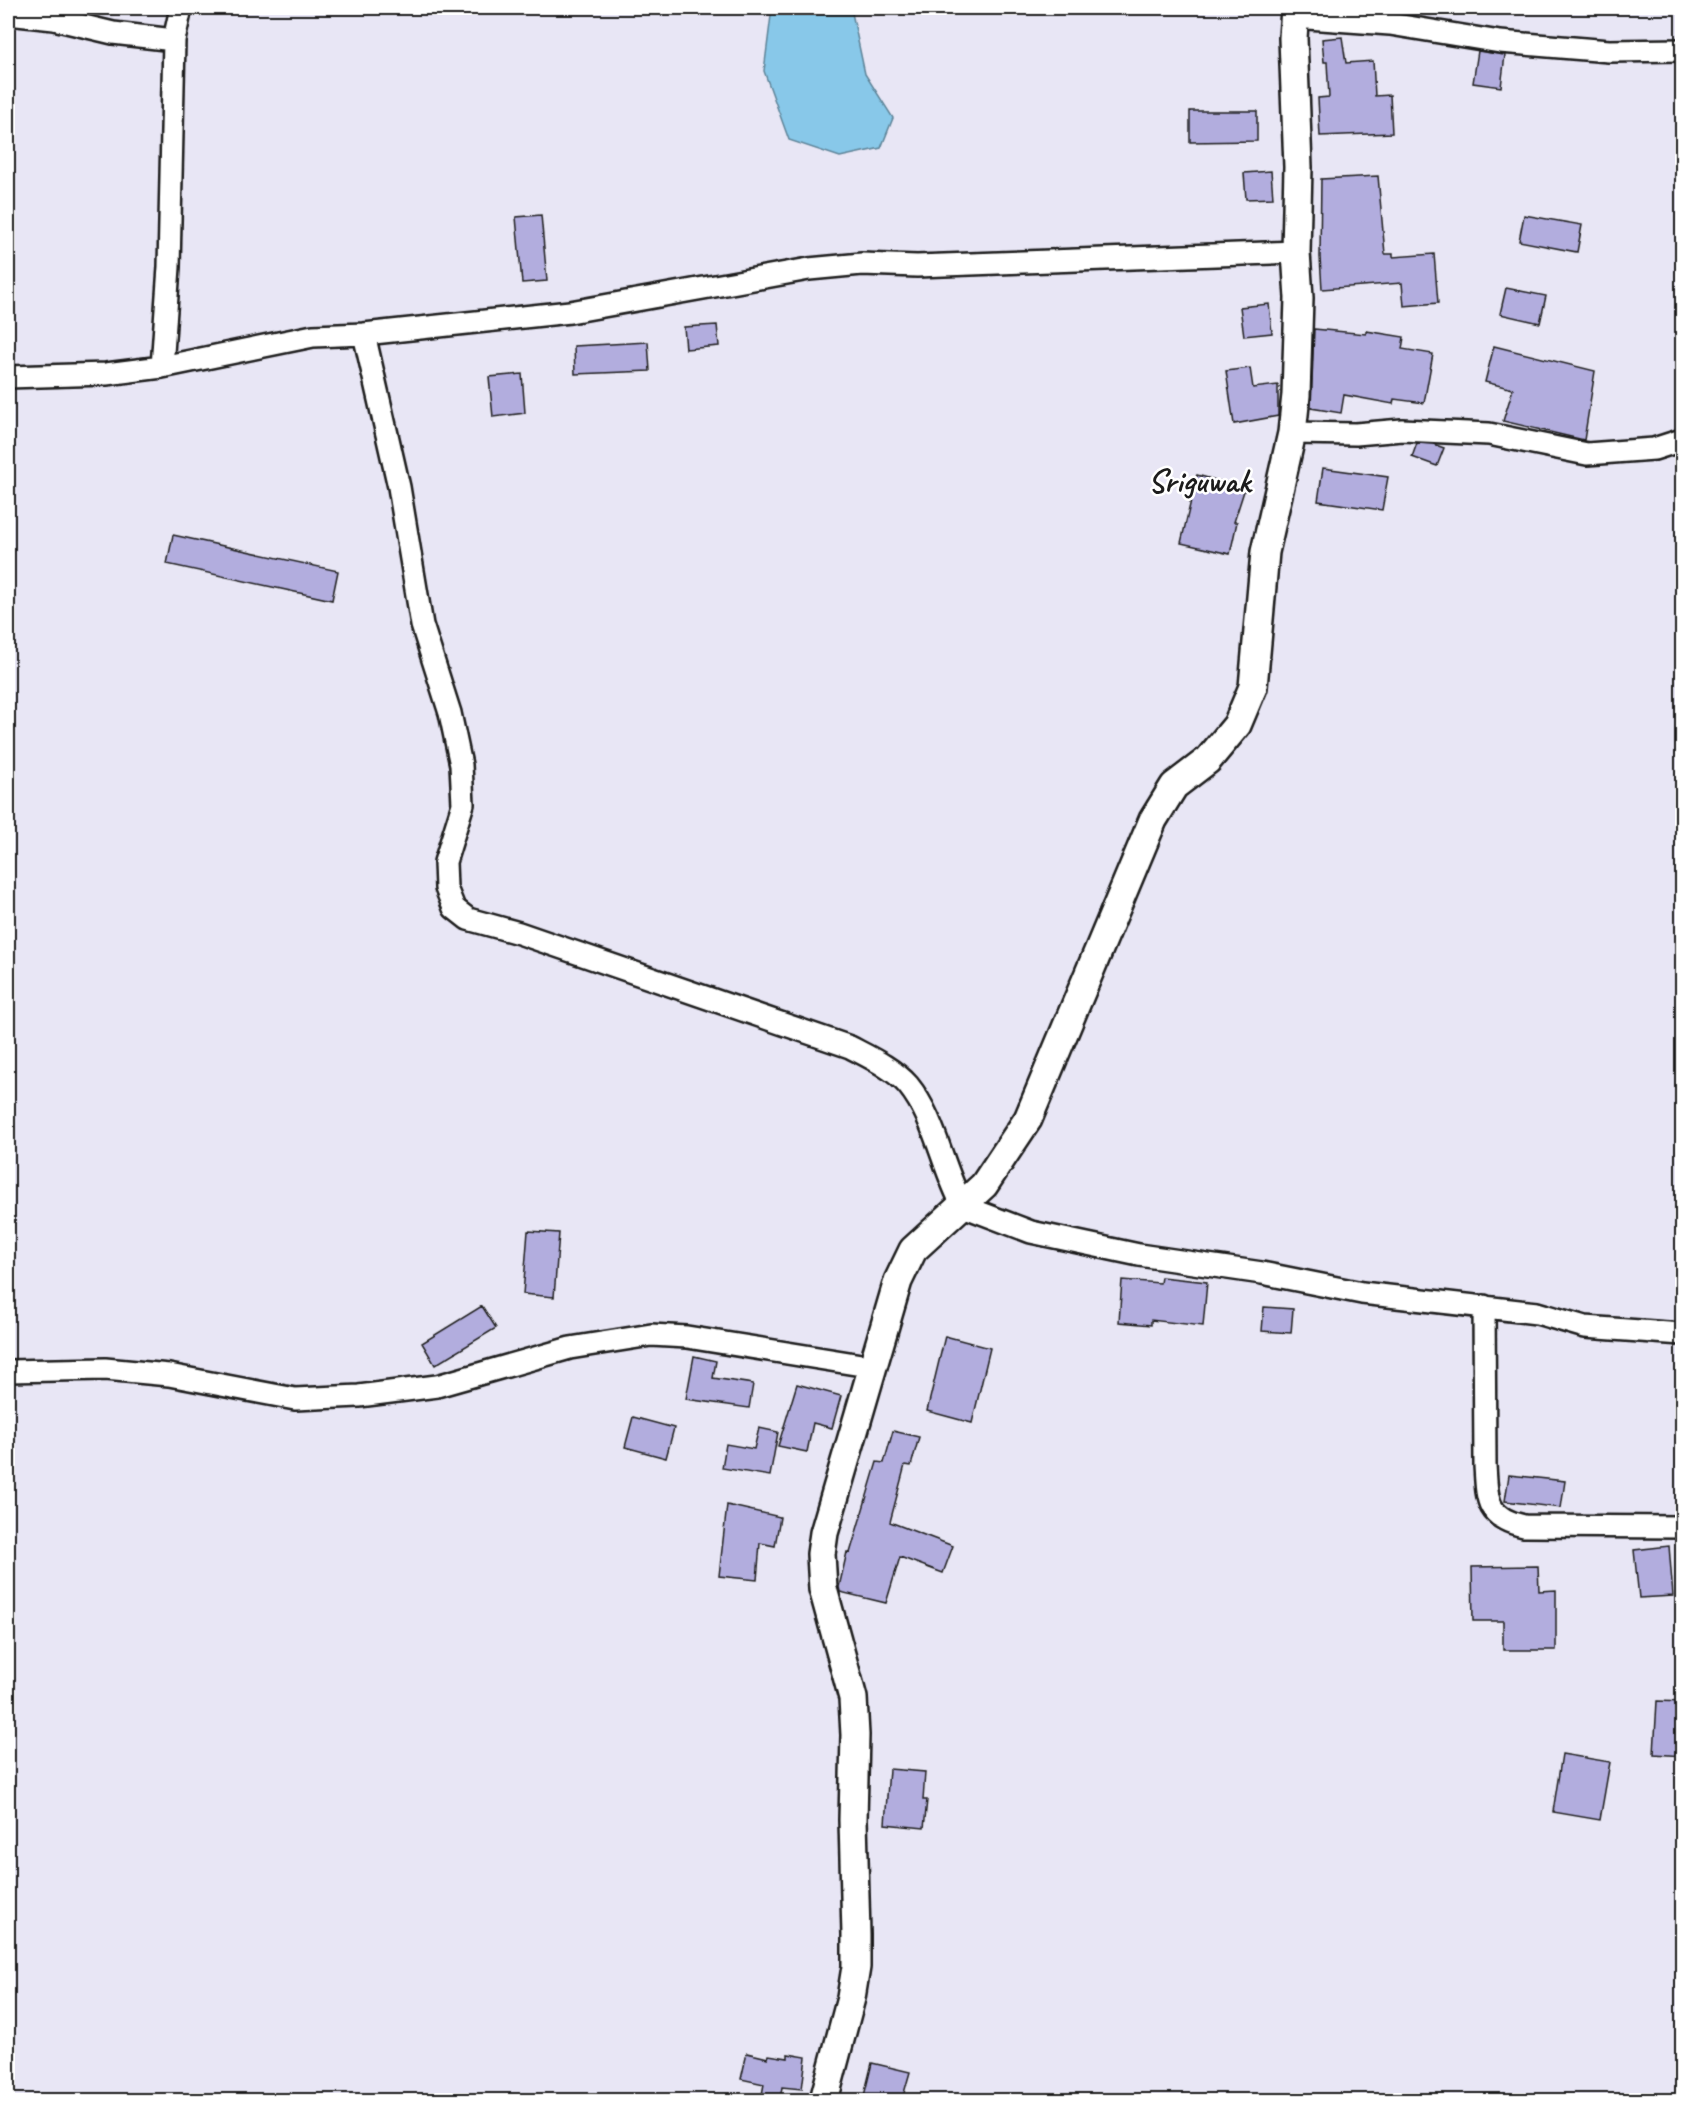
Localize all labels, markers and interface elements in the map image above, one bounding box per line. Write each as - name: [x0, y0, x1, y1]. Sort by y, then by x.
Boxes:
- district label: Sriguwak: [1148, 460, 1253, 502]

